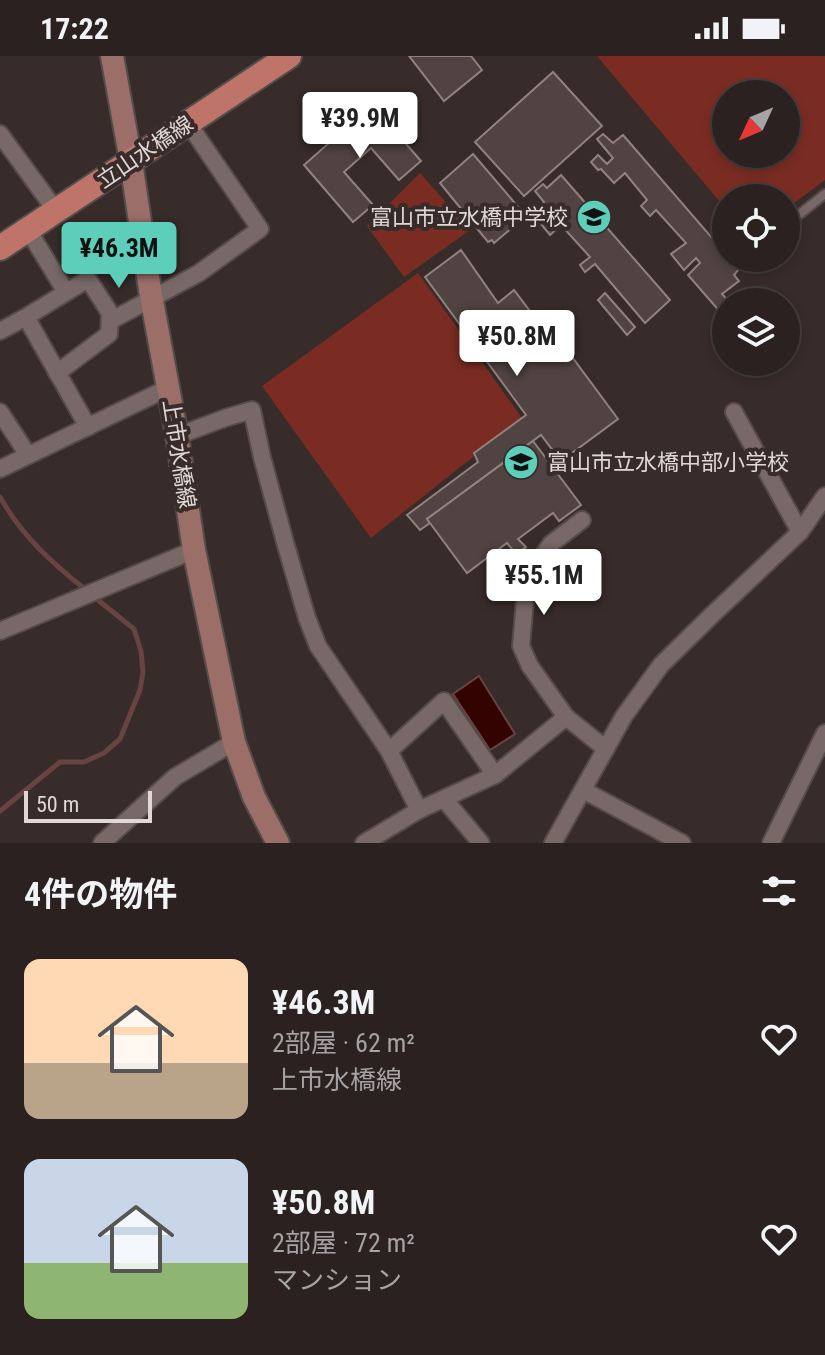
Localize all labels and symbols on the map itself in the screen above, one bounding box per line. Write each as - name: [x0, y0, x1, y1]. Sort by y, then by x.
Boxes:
- north arrow: [712, 80, 800, 168]
- pin: ¥39.9M: [295, 92, 425, 160]
- street label: 立山水橋線: [92, 111, 198, 193]
- school or university icon: 富山市立水橋中学校: [575, 198, 613, 236]
- place label: 富山市立水橋中学校: [370, 205, 568, 230]
- pin: ¥46.3M: [54, 222, 184, 290]
- pin: ¥50.8M: [452, 310, 582, 378]
- street label: 上市水橋線: [158, 398, 200, 510]
- school or university icon: 富山市立水橋中部小学校: [502, 443, 540, 481]
- place label: 富山市立水橋中部小学校: [547, 450, 789, 475]
- pin: ¥55.1M: [479, 549, 609, 617]
- scale bar: [24, 787, 152, 823]

